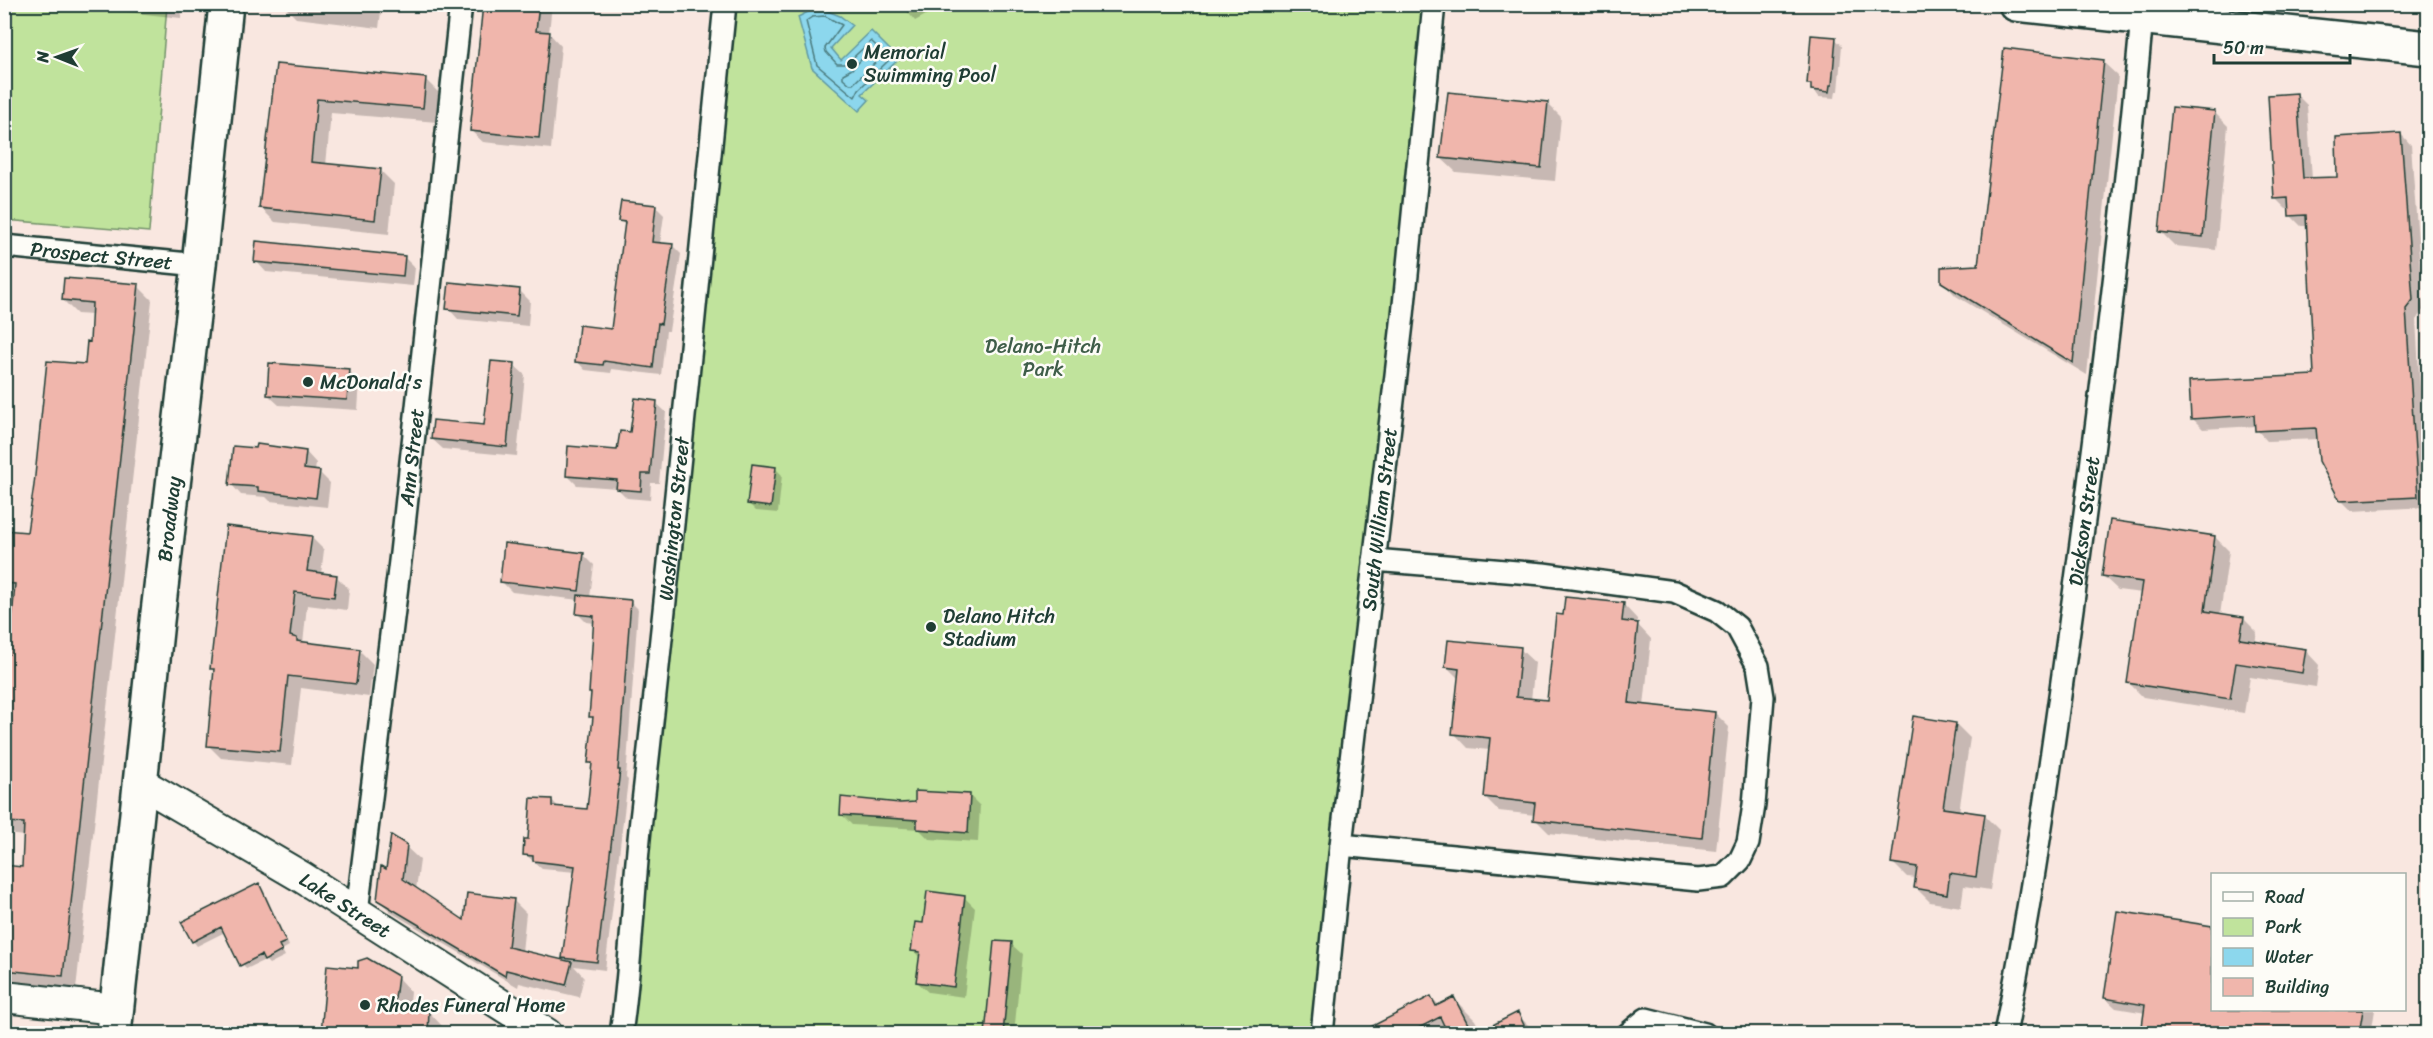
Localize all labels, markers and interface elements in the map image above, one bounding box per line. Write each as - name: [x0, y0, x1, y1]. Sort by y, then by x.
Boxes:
- north arrow: [27, 27, 87, 87]
- scale bar: [2214, 27, 2350, 65]
- text: 50 m: [2223, 32, 2264, 64]
- place label: Memorial Swimming Pool: [864, 35, 996, 93]
- text: N: [28, 50, 57, 64]
- marker: Memorial Swimming Pool: [845, 57, 859, 71]
- street label: Prospect Street: [29, 232, 174, 280]
- park label: Delano-Hitch Park: [985, 329, 1101, 387]
- place label: McDonald's: [320, 365, 423, 400]
- marker: McDonald's: [301, 375, 315, 389]
- street label: Ann Street: [389, 406, 435, 509]
- street label: South William Street: [1352, 425, 1408, 613]
- street label: Washington Street: [648, 434, 700, 602]
- street label: Dickson Street: [2058, 454, 2110, 588]
- street label: Broadway: [147, 474, 192, 564]
- place label: Delano Hitch Stadium: [943, 599, 1055, 657]
- marker: Delano Hitch Stadium: [924, 620, 938, 634]
- street label: Lake Street: [292, 863, 398, 948]
- legend: [2211, 873, 2406, 1011]
- text: Road: [2265, 881, 2305, 913]
- text: Park: [2265, 911, 2302, 943]
- text: Water: [2265, 941, 2314, 973]
- text: Building: [2265, 971, 2329, 1003]
- place label: Rhodes Funeral Home: [377, 988, 566, 1023]
- marker: Rhodes Funeral Home: [358, 998, 372, 1012]

